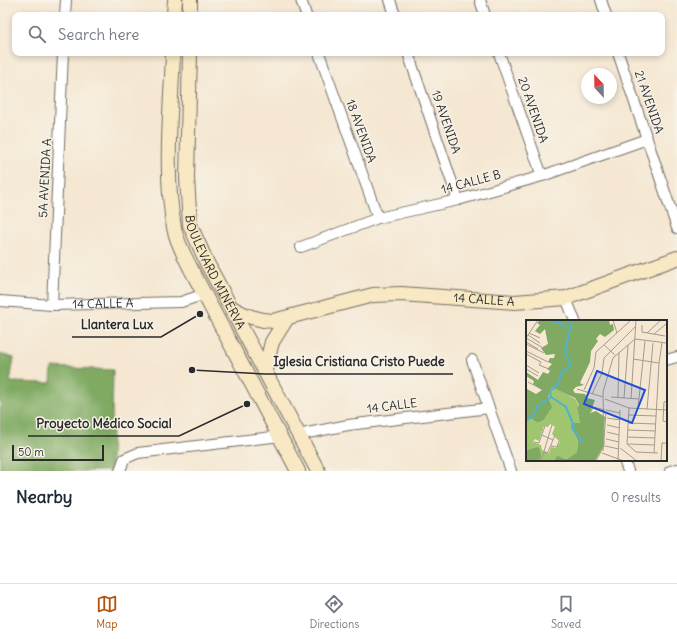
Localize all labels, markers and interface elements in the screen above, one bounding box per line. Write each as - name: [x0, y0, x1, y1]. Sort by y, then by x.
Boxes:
- search box: [12, 12, 665, 56]
- icon: search: [26, 23, 48, 45]
- text: Search here: [58, 25, 139, 44]
- north arrow: [581, 68, 617, 104]
- street label: 21 AVENIDA: [632, 68, 667, 136]
- street label: 20 AVENIDA: [515, 75, 552, 145]
- street label: 19 AVENIDA: [429, 88, 464, 156]
- street label: 18 AVENIDA: [343, 97, 380, 165]
- street label: 5A AVENIDA A: [35, 138, 54, 218]
- street label: 14 CALLE B: [439, 166, 502, 197]
- street label: BOULEVARD MINERVA: [182, 215, 249, 332]
- street label: 14 CALLE A: [453, 290, 515, 309]
- street label: 14 CALLE A: [72, 295, 134, 312]
- callout: Llantera Lux: [72, 312, 161, 337]
- text: Llantera Lux: [81, 316, 154, 333]
- inset map: [526, 320, 667, 461]
- callout: Iglesia Cristiana Cristo Puede: [265, 349, 453, 374]
- text: Iglesia Cristiana Cristo Puede: [273, 353, 445, 370]
- street label: 14 CALLE: [366, 395, 418, 416]
- callout: Proyecto Médico Social: [28, 411, 179, 436]
- text: Proyecto Médico Social: [36, 415, 172, 432]
- scale bar: [12, 443, 104, 462]
- text: 50 m: [18, 445, 44, 459]
- text: Nearby: [16, 486, 72, 508]
- text: 0 results: [611, 489, 661, 506]
- tab: Map: [96, 593, 118, 631]
- tab: Directions: [310, 593, 359, 631]
- tab: Saved: [551, 593, 581, 631]

